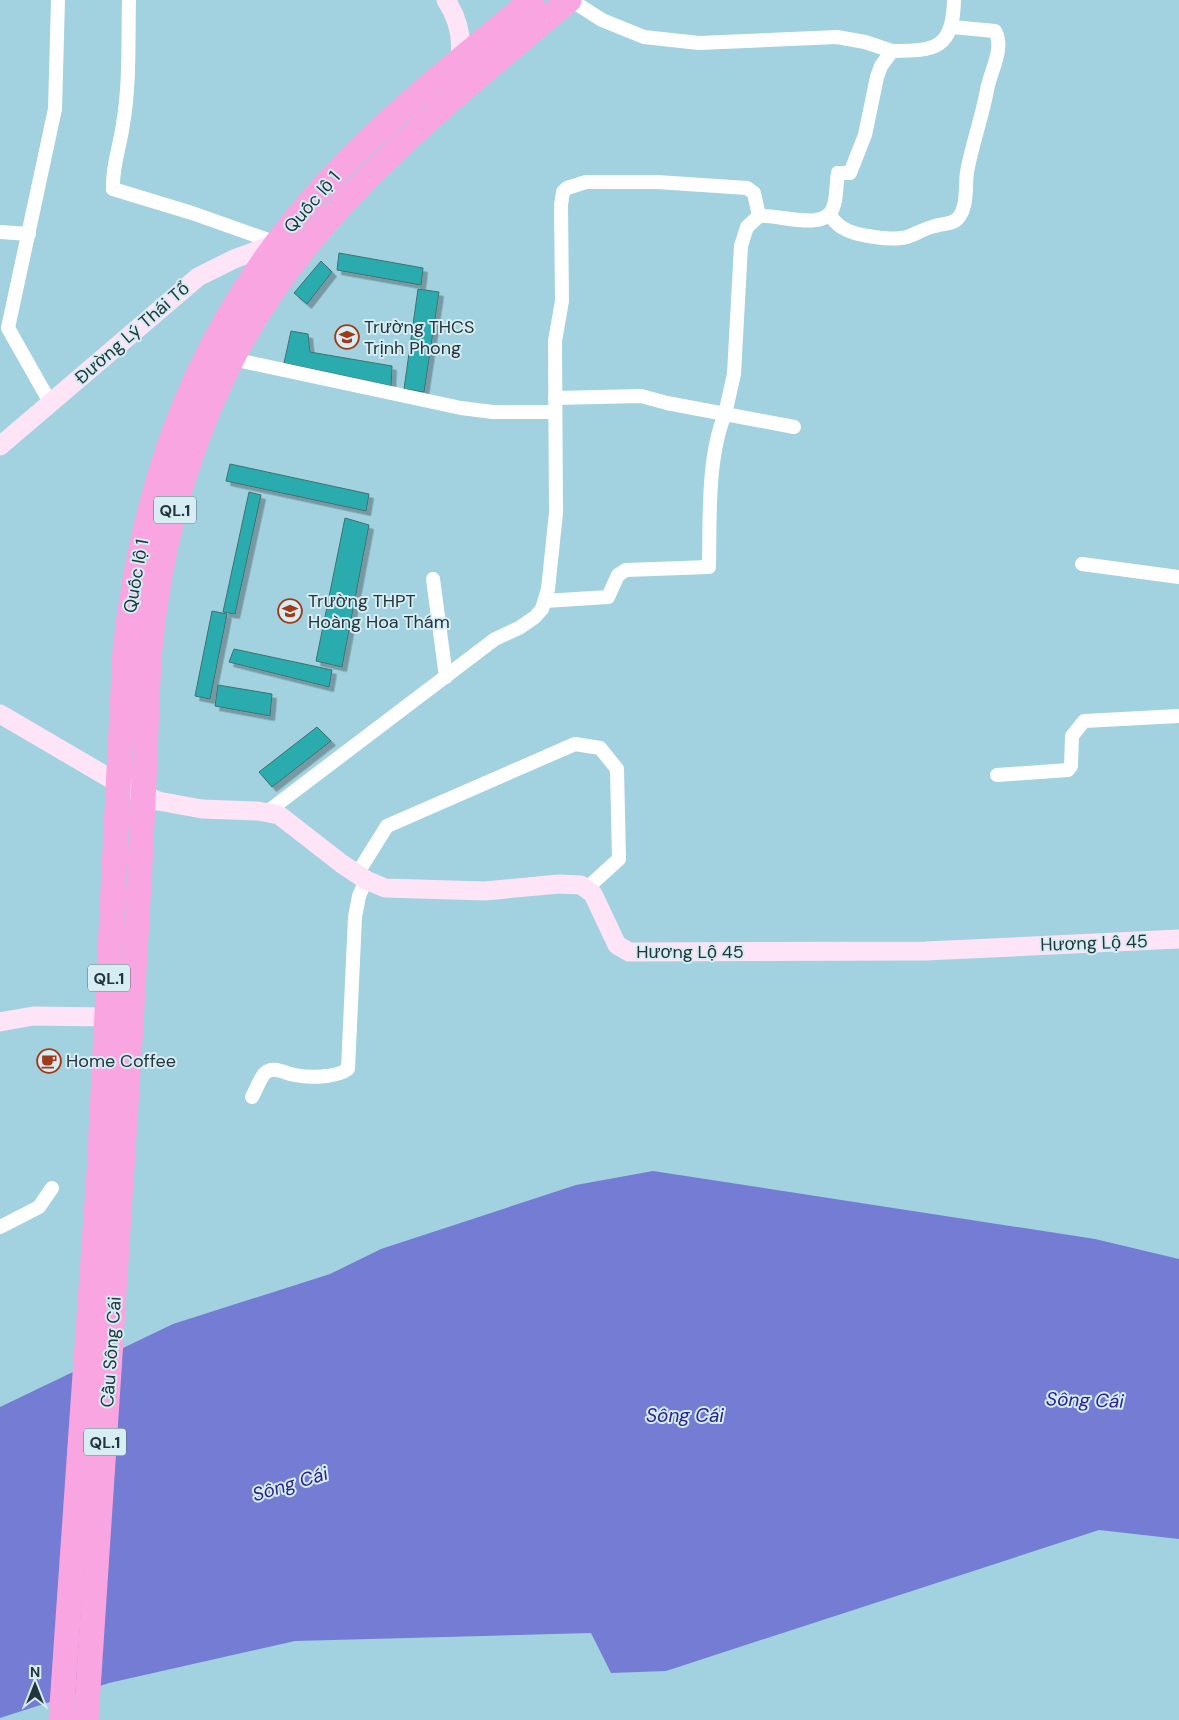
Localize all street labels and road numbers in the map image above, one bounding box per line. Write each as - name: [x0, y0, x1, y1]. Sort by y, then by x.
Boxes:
- street label: Quốc lộ 1: [279, 166, 345, 238]
- street label: Đường Lý Thái Tổ: [70, 277, 194, 389]
- road number: QL.1: [154, 496, 196, 524]
- street label: Quốc lộ 1: [118, 537, 154, 615]
- street label: Hương Lộ 45: [1040, 929, 1148, 957]
- street label: Hương Lộ 45: [636, 940, 744, 964]
- road number: QL.1: [88, 964, 130, 991]
- street label: Cầu Sông Cái: [95, 1296, 127, 1408]
- road number: QL.1: [84, 1428, 126, 1455]

